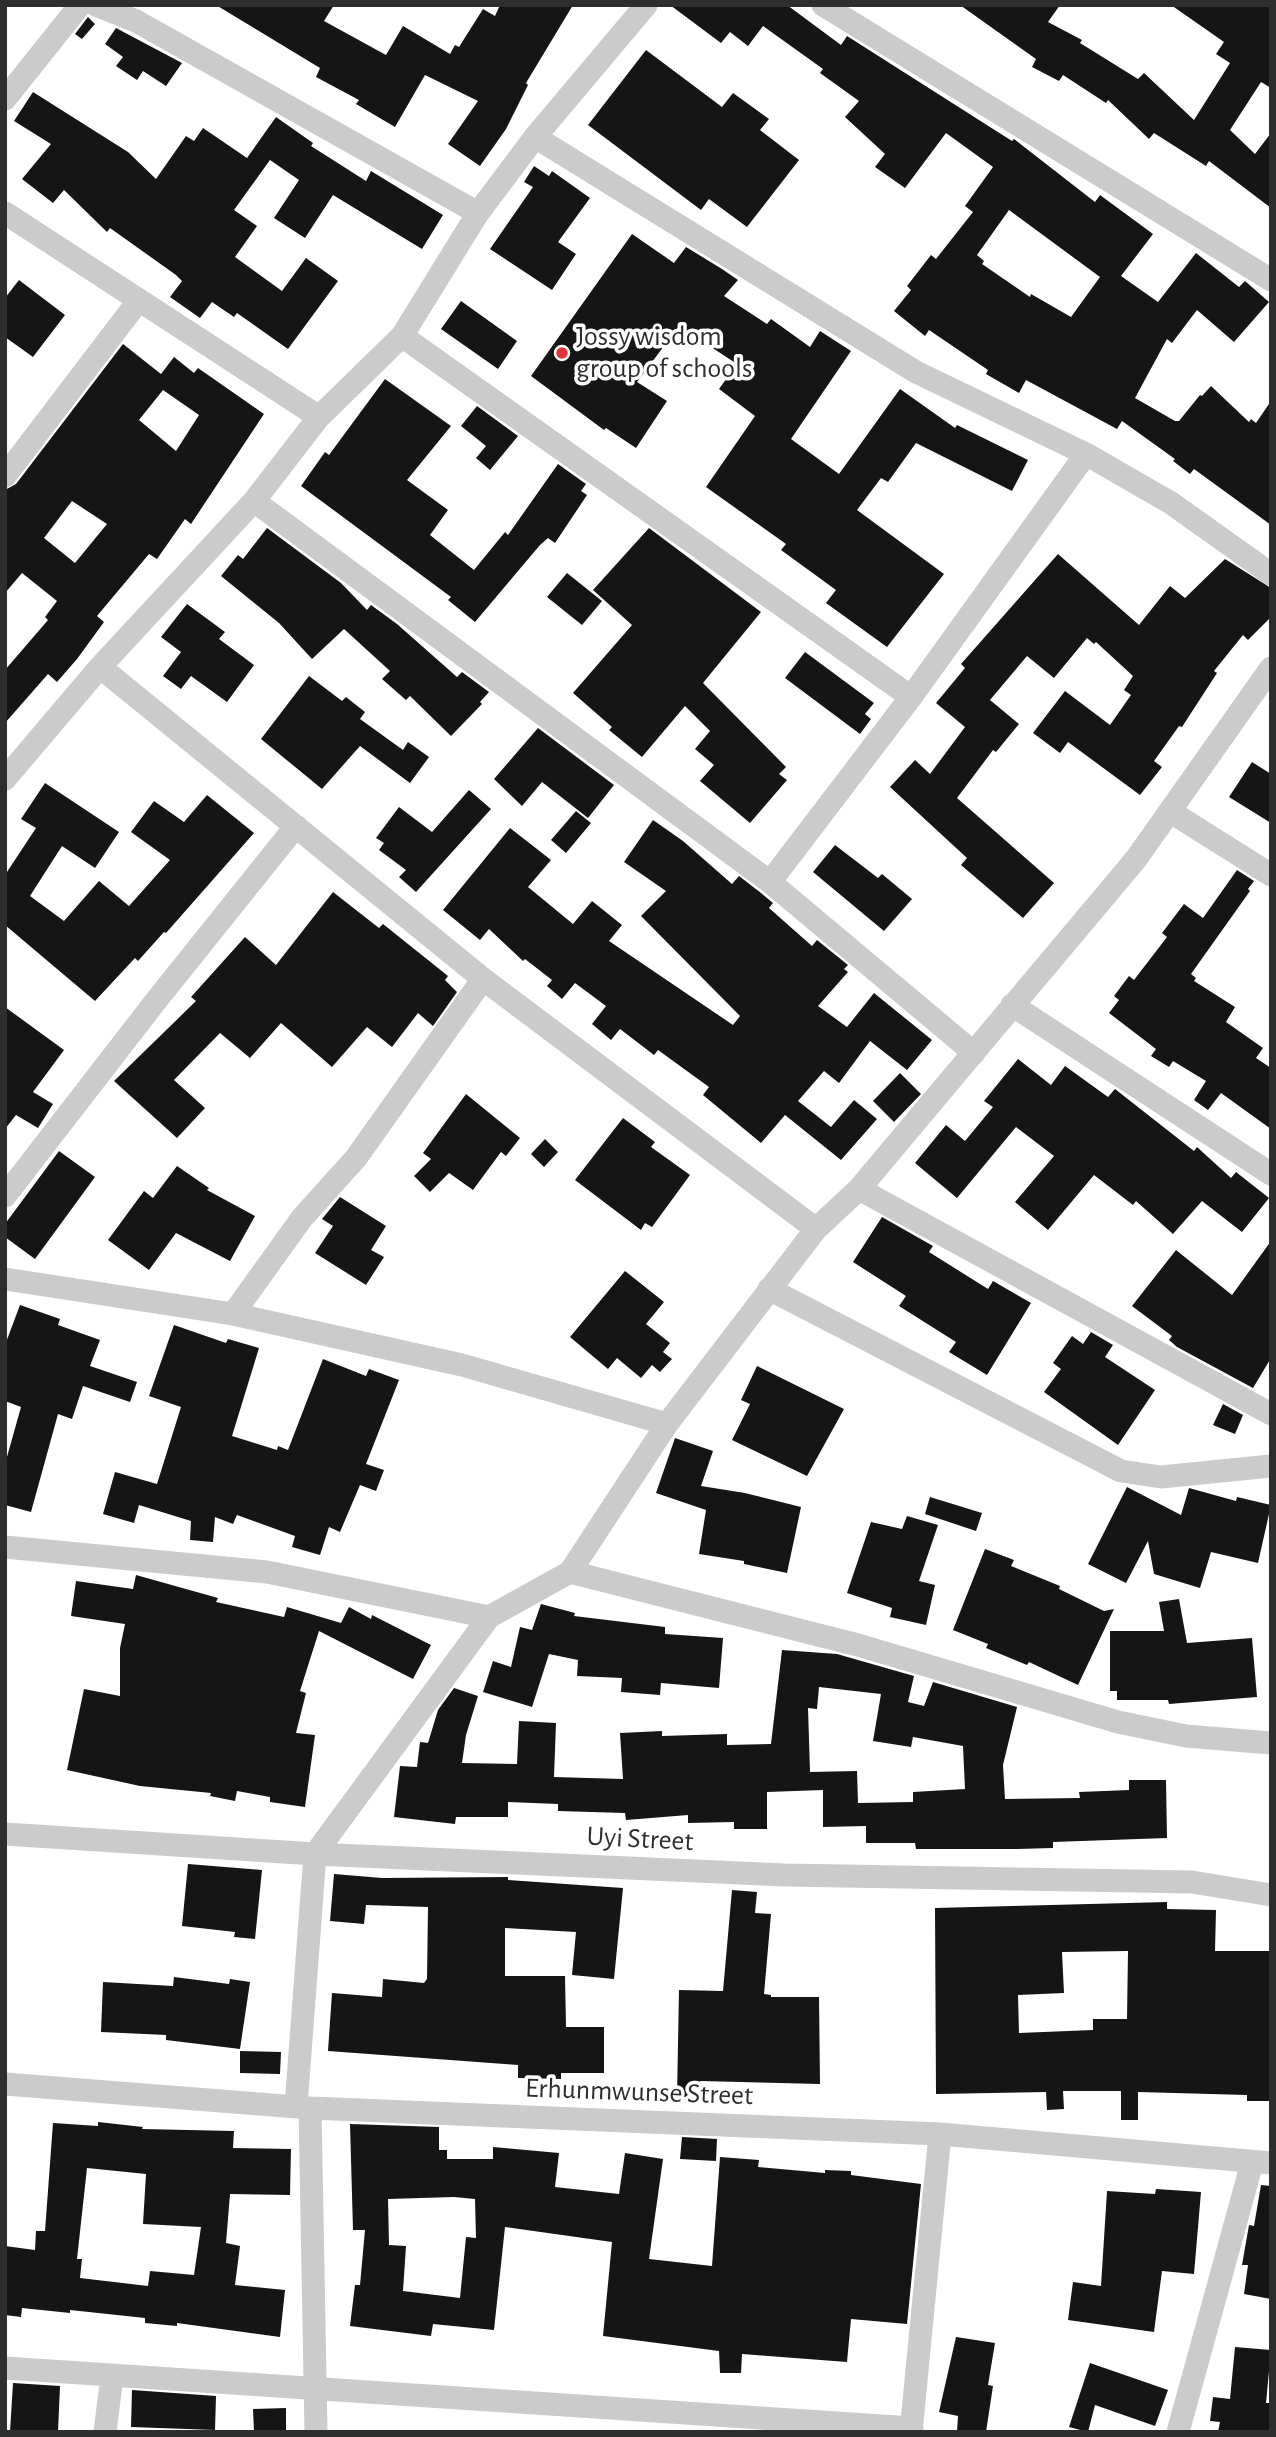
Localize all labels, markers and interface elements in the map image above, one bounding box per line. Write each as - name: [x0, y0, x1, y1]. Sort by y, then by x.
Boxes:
- place label: Jossy wisdom group of schools: [576, 320, 752, 386]
- marker: Jossy wisdom group of schools: [554, 345, 570, 361]
- street label: Uyi Street: [586, 1819, 694, 1859]
- street label: Erhunmwunse Street: [524, 2071, 754, 2113]

